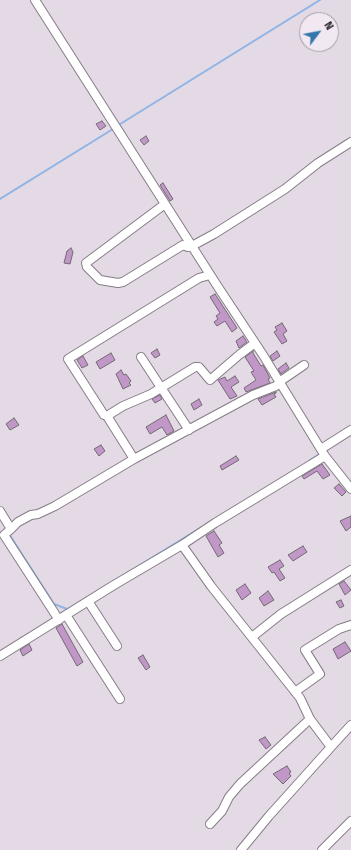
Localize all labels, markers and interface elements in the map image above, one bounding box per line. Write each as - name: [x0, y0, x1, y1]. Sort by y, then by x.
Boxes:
- north arrow: [299, 12, 339, 52]
- text: N: [321, 19, 336, 32]

